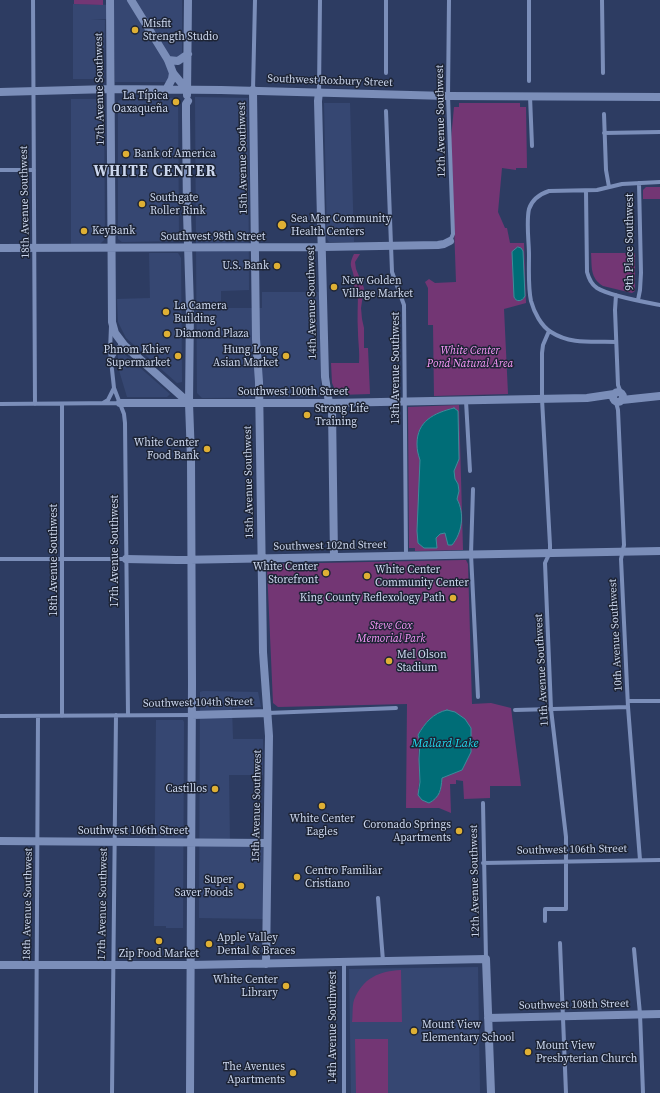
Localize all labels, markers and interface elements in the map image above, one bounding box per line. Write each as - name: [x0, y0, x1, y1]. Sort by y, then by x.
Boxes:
- place label: Misfit Strength Studio: [143, 17, 218, 43]
- marker: Misfit Strength Studio: [130, 25, 140, 35]
- street label: 17th Avenue Southwest: [92, 33, 108, 145]
- street label: 12th Avenue Southwest: [433, 65, 449, 177]
- street label: Southwest Roxbury Street: [267, 72, 393, 90]
- place label: La Típica Oaxaqueña: [113, 89, 168, 115]
- marker: La Típica Oaxaqueña: [171, 97, 181, 107]
- street label: 15th Avenue Southwest: [235, 102, 251, 214]
- street label: 18th Avenue Southwest: [17, 146, 33, 258]
- place label: Bank of America: [134, 147, 216, 161]
- marker: Bank of America: [121, 149, 131, 159]
- district label: WHITE CENTER: [93, 163, 217, 181]
- place label: Southgate Roller Rink: [150, 191, 205, 217]
- street label: 9th Place Southwest: [623, 193, 637, 291]
- marker: Southgate Roller Rink: [137, 199, 147, 209]
- place label: Sea Mar Community Health Centers: [291, 212, 391, 238]
- marker: Sea Mar Community Health Centers: [276, 219, 288, 231]
- place label: KeyBank: [92, 224, 135, 238]
- marker: KeyBank: [79, 226, 89, 236]
- street label: Southwest 98th Street: [161, 230, 265, 244]
- street label: 14th Avenue Southwest: [304, 247, 320, 359]
- place label: U.S. Bank: [222, 259, 269, 273]
- marker: U.S. Bank: [272, 261, 282, 271]
- place label: New Golden Village Market: [342, 274, 413, 300]
- marker: New Golden Village Market: [329, 282, 339, 292]
- place label: La Camera Building: [174, 299, 227, 325]
- marker: La Camera Building: [161, 307, 171, 317]
- street label: 13th Avenue Southwest: [389, 312, 403, 424]
- place label: Diamond Plaza: [175, 327, 249, 341]
- marker: Diamond Plaza: [162, 329, 172, 339]
- place label: Phnom Khiev Supermarket: [103, 343, 170, 369]
- place label: Hung Long Asian Market: [213, 343, 278, 369]
- park label: White Center Pond Natural Area: [427, 344, 513, 370]
- marker: Phnom Khiev Supermarket: [173, 351, 183, 361]
- marker: Hung Long Asian Market: [281, 351, 291, 361]
- street label: Southwest 100th Street: [238, 385, 348, 399]
- place label: Strong Life Training: [315, 402, 369, 428]
- marker: Strong Life Training: [302, 410, 312, 420]
- street label: 15th Avenue Southwest: [241, 426, 257, 538]
- place label: White Center Food Bank: [134, 436, 199, 462]
- marker: White Center Food Bank: [202, 444, 212, 454]
- street label: 17th Avenue Southwest: [108, 495, 122, 607]
- street label: 18th Avenue Southwest: [47, 504, 61, 616]
- street label: Southwest 102nd Street: [273, 538, 387, 554]
- place label: White Center Storefront: [253, 560, 318, 586]
- place label: White Center Community Center: [375, 563, 469, 589]
- marker: White Center Storefront: [321, 568, 331, 578]
- marker: White Center Community Center: [362, 571, 372, 581]
- street label: 10th Avenue Southwest: [606, 579, 626, 691]
- place label: King County Reflexology Path: [300, 591, 445, 605]
- marker: King County Reflexology Path: [448, 593, 458, 603]
- street label: 11th Avenue Southwest: [532, 614, 552, 726]
- park label: Steve Cox Memorial Park: [357, 619, 425, 645]
- place label: Mel Olson Stadium: [397, 648, 447, 674]
- marker: Mel Olson Stadium: [384, 656, 394, 666]
- street label: Southwest 104th Street: [143, 695, 253, 711]
- water label: Mallard Lake: [412, 737, 478, 751]
- street label: 15th Avenue Southwest: [249, 750, 265, 862]
- place label: Castillos: [165, 782, 207, 796]
- marker: Castillos: [210, 784, 220, 794]
- marker: White Center Eagles: [317, 801, 327, 811]
- place label: White Center Eagles: [289, 812, 355, 838]
- place label: Coronado Springs Apartments: [363, 818, 451, 844]
- street label: Southwest 106th Street: [78, 824, 188, 838]
- street label: 12th Avenue Southwest: [467, 825, 483, 937]
- marker: Coronado Springs Apartments: [454, 826, 464, 836]
- street label: Southwest 106th Street: [517, 842, 627, 858]
- street label: 18th Avenue Southwest: [20, 848, 36, 960]
- street label: 17th Avenue Southwest: [95, 848, 111, 960]
- place label: Centro Familiar Cristiano: [305, 864, 382, 890]
- marker: Centro Familiar Cristiano: [292, 872, 302, 882]
- place label: Super Saver Foods: [175, 873, 233, 899]
- marker: Super Saver Foods: [236, 881, 246, 891]
- place label: Apple Valley Dental & Braces: [217, 931, 295, 957]
- marker: Zip Food Market: [154, 936, 164, 946]
- marker: Apple Valley Dental & Braces: [204, 939, 214, 949]
- place label: Zip Food Market: [119, 947, 199, 961]
- street label: 14th Avenue Southwest: [326, 971, 340, 1083]
- place label: White Center Library: [213, 973, 278, 999]
- marker: White Center Library: [281, 981, 291, 991]
- street label: Southwest 108th Street: [519, 997, 629, 1013]
- place label: Mount View Elementary School: [422, 1018, 514, 1044]
- marker: Mount View Elementary School: [409, 1026, 419, 1036]
- place label: Mount View Presbyterian Church: [536, 1039, 637, 1065]
- marker: Mount View Presbyterian Church: [523, 1047, 533, 1057]
- place label: The Avenues Apartments: [223, 1060, 285, 1086]
- marker: The Avenues Apartments: [288, 1068, 298, 1078]

